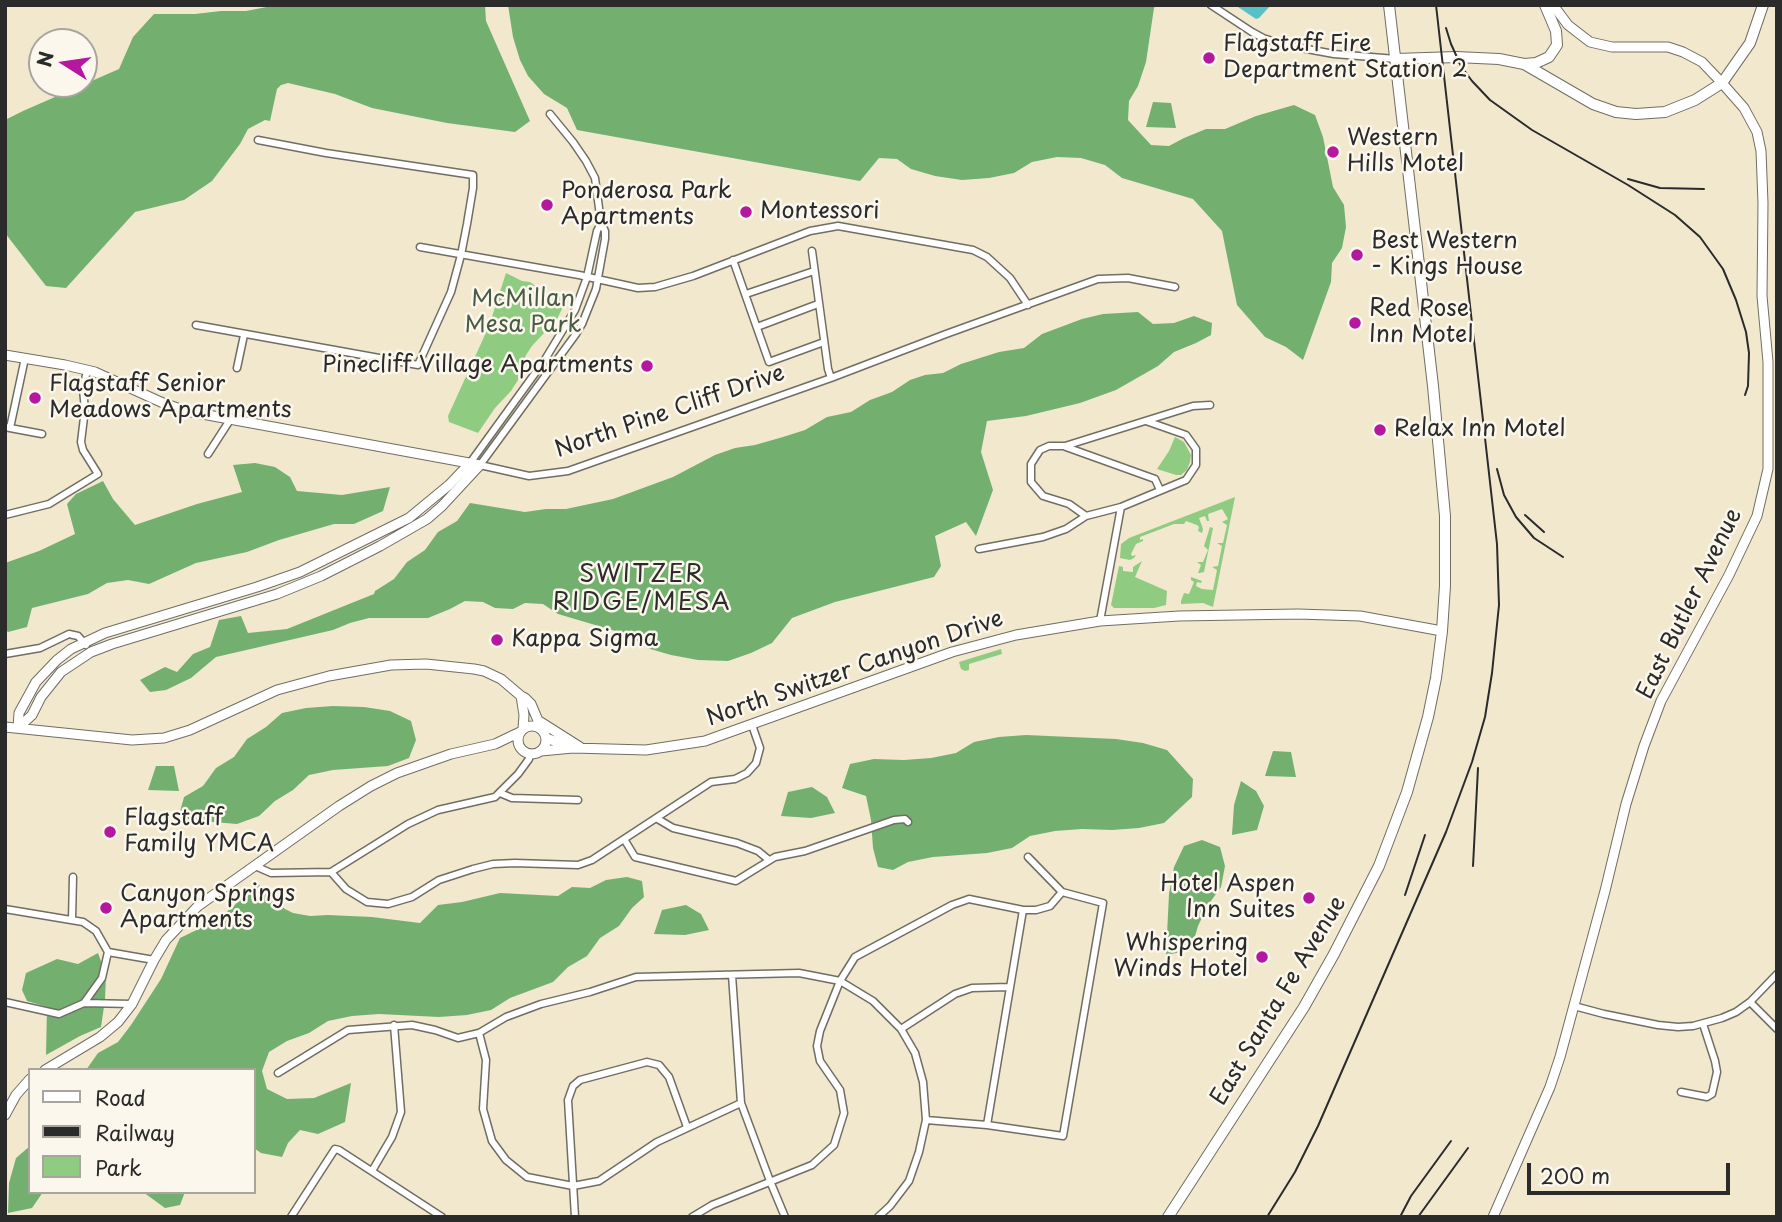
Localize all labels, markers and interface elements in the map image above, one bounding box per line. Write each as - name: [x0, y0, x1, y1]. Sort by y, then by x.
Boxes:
- north arrow: [28, 28, 98, 98]
- place label: Flagstaff Fire Department Station 2: [1223, 31, 1467, 85]
- text: N: [29, 49, 60, 69]
- marker: Flagstaff Fire Department Station 2: [1201, 50, 1217, 66]
- place label: Western Hills Motel: [1347, 125, 1464, 179]
- marker: Western Hills Motel: [1325, 144, 1341, 160]
- place label: Ponderosa Park Apartments: [561, 178, 732, 232]
- marker: Ponderosa Park Apartments: [539, 197, 555, 213]
- place label: Montessori: [760, 198, 880, 226]
- marker: Montessori: [738, 204, 754, 220]
- place label: Best Western - Kings House: [1371, 228, 1523, 282]
- marker: Best Western - Kings House: [1349, 247, 1365, 263]
- park label: McMillan Mesa Park: [464, 286, 582, 340]
- place label: Red Rose Inn Motel: [1369, 296, 1473, 350]
- marker: Red Rose Inn Motel: [1347, 315, 1363, 331]
- place label: Pinecliff Village Apartments: [322, 352, 633, 380]
- marker: Pinecliff Village Apartments: [639, 358, 655, 374]
- street label: North Pine Cliff Drive: [552, 360, 788, 464]
- place label: Flagstaff Senior Meadows Apartments: [49, 371, 292, 425]
- marker: Flagstaff Senior Meadows Apartments: [27, 390, 43, 406]
- place label: Relax Inn Motel: [1394, 416, 1566, 444]
- marker: Relax Inn Motel: [1372, 422, 1388, 438]
- street label: East Butler Avenue: [1632, 504, 1748, 704]
- district label: SWITZER RIDGE/MESA: [554, 561, 730, 617]
- street label: North Switzer Canyon Drive: [703, 605, 1007, 733]
- place label: Kappa Sigma: [511, 626, 658, 654]
- marker: Kappa Sigma: [489, 632, 505, 648]
- place label: Flagstaff Family YMCA: [124, 805, 274, 859]
- marker: Flagstaff Family YMCA: [102, 824, 118, 840]
- place label: Hotel Aspen Inn Suites: [1160, 871, 1295, 925]
- place label: Canyon Springs Apartments: [120, 881, 295, 935]
- marker: Hotel Aspen Inn Suites: [1301, 890, 1317, 906]
- street label: East Santa Fe Avenue: [1206, 891, 1352, 1111]
- marker: Canyon Springs Apartments: [98, 900, 114, 916]
- place label: Whispering Winds Hotel: [1114, 930, 1248, 984]
- marker: Whispering Winds Hotel: [1254, 949, 1270, 965]
- legend: [28, 1068, 256, 1194]
- text: Road: [95, 1081, 146, 1113]
- text: Railway: [95, 1116, 175, 1148]
- scale bar: [1530, 1148, 1733, 1192]
- text: Park: [95, 1151, 142, 1183]
- text: 200 m: [1540, 1159, 1610, 1191]

